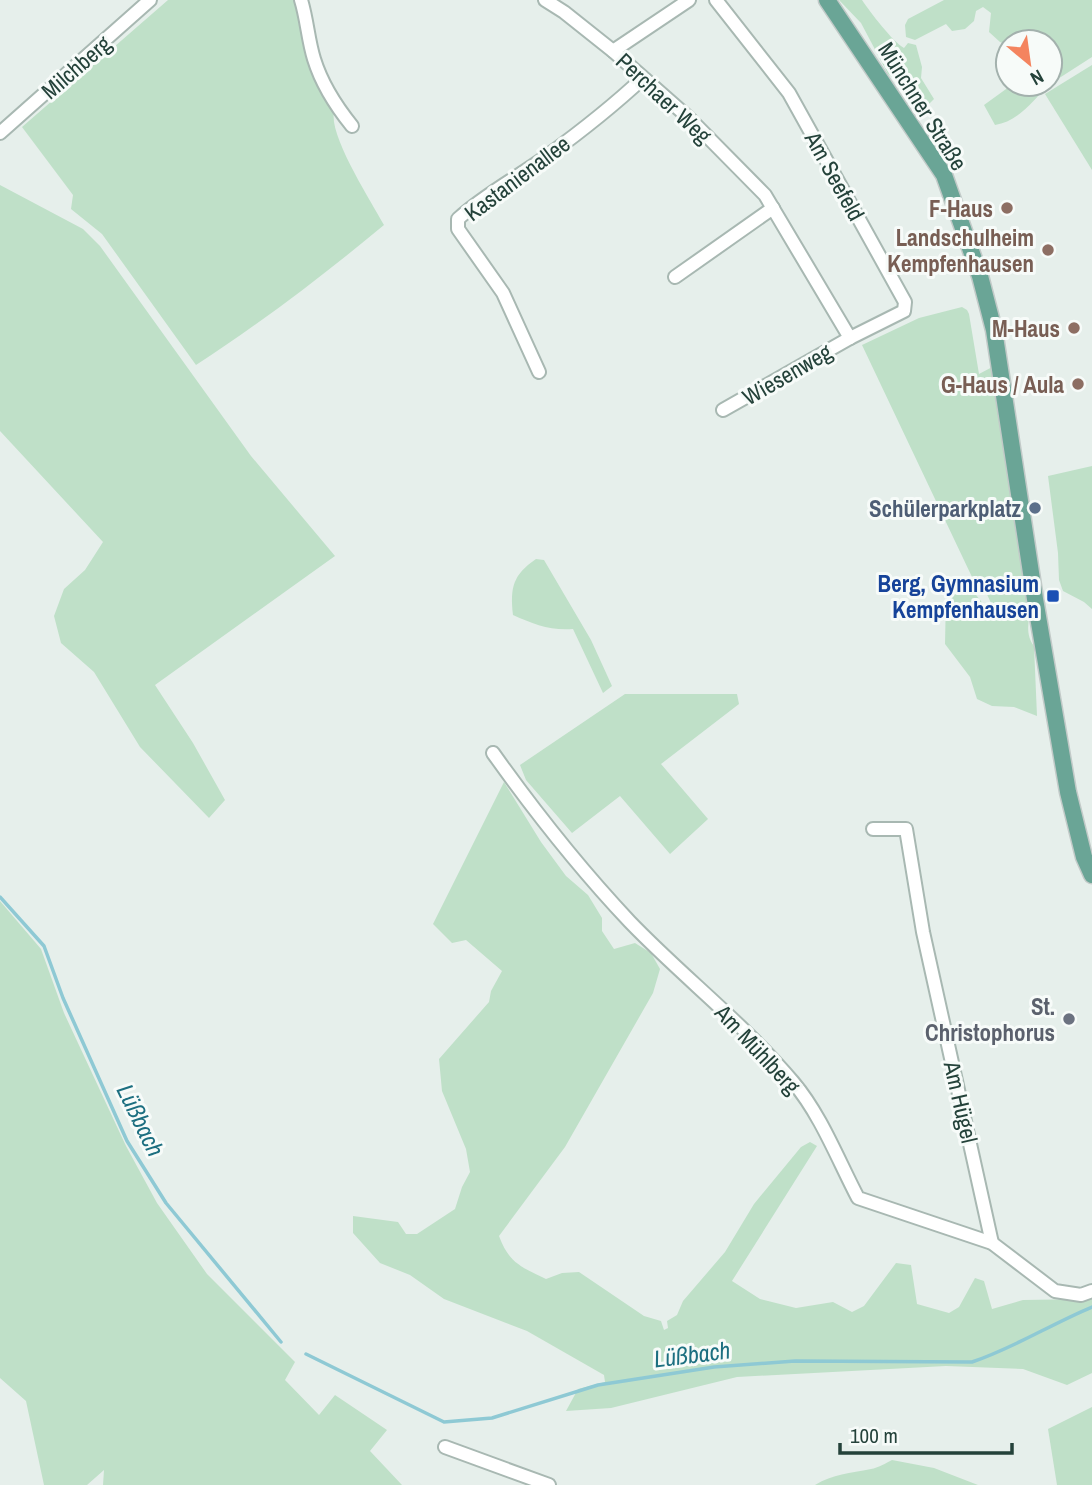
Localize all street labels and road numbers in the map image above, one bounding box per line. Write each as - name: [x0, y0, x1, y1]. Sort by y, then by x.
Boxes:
- street label: Milchberg: [35, 28, 118, 106]
- street label: Münchner Straße: [871, 36, 975, 176]
- street label: Perchaer Weg: [609, 46, 719, 151]
- street label: Am Seefeld: [797, 125, 872, 226]
- street label: Kastanienallee: [458, 128, 576, 228]
- street label: Wiesenweg: [737, 336, 838, 412]
- street label: Am Mühlberg: [708, 997, 808, 1101]
- street label: Am Hügel: [936, 1057, 985, 1146]

